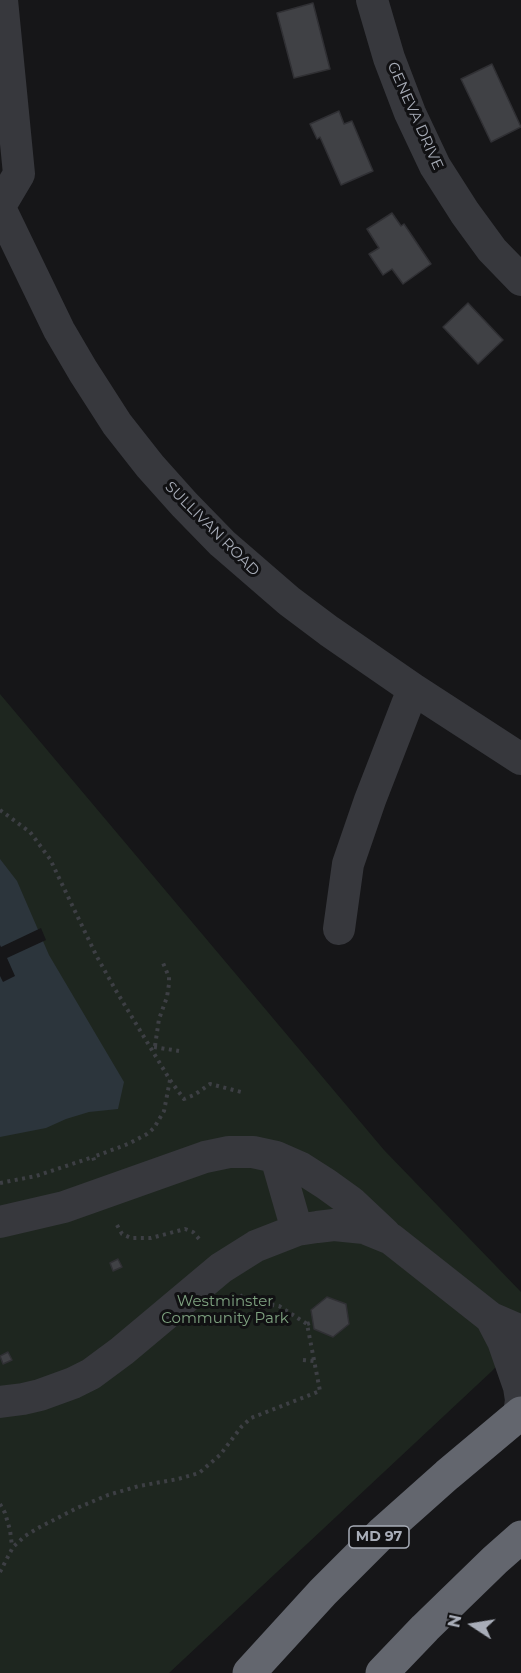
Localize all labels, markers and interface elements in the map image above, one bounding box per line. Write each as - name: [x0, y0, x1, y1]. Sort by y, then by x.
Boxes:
- street label: GENEVA DRIVE: [383, 59, 447, 173]
- street label: SULLIVAN ROAD: [161, 478, 263, 580]
- park label: Westminster Community Park: [161, 1293, 289, 1328]
- road number: MD 97: [349, 1526, 409, 1548]
- north arrow: [443, 1595, 503, 1655]
- text: N: [444, 1613, 466, 1629]

